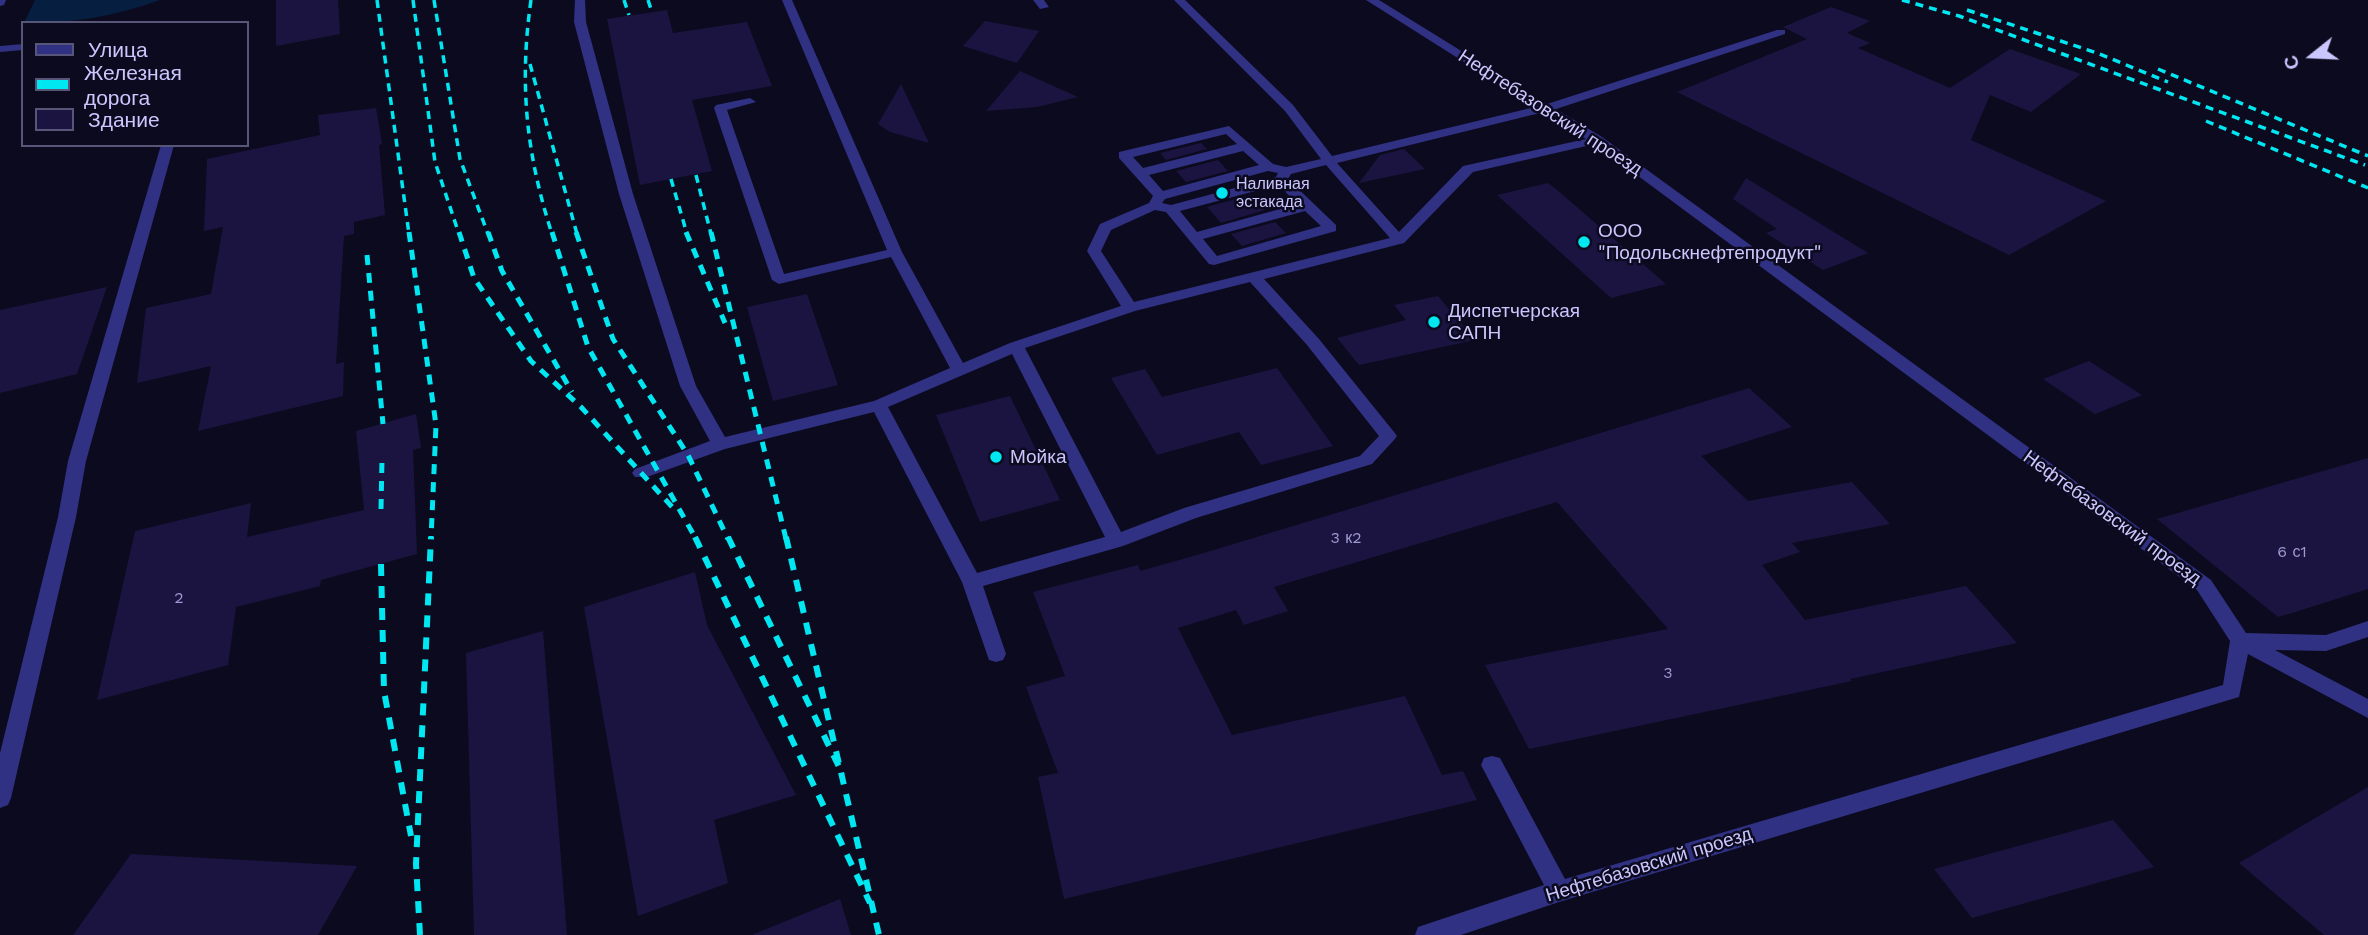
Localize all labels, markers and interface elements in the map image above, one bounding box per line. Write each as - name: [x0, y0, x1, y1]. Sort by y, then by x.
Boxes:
- legend: [21, 21, 248, 147]
- north arrow: [2277, 21, 2347, 91]
- text: Улица: [88, 37, 148, 62]
- street label: Нефтебазовский проезд: [1454, 45, 1646, 181]
- text: С: [2278, 53, 2305, 73]
- text: Железная дорога: [84, 60, 182, 110]
- text: Здание: [88, 107, 160, 132]
- place label: Наливная эстакада: [1236, 174, 1310, 212]
- marker: Наливная эстакада: [1214, 185, 1230, 201]
- place label: ООО "Подольскнефтепродукт": [1598, 220, 1821, 264]
- marker: ООО "Подольскнефтепродукт": [1576, 234, 1592, 250]
- place label: Диспетчерская САПН: [1448, 300, 1580, 344]
- marker: Диспетчерская САПН: [1426, 314, 1442, 330]
- place label: Мойка: [1010, 446, 1067, 468]
- street label: Нефтебазовский проезд: [2019, 446, 2205, 590]
- marker: Мойка: [988, 449, 1004, 465]
- house number: 3 к2: [1330, 528, 1362, 548]
- house number: 6 с1: [2277, 542, 2307, 562]
- house number: 2: [174, 588, 184, 608]
- house number: 3: [1663, 663, 1673, 683]
- street label: Нефтебазовский проезд: [1543, 823, 1755, 907]

